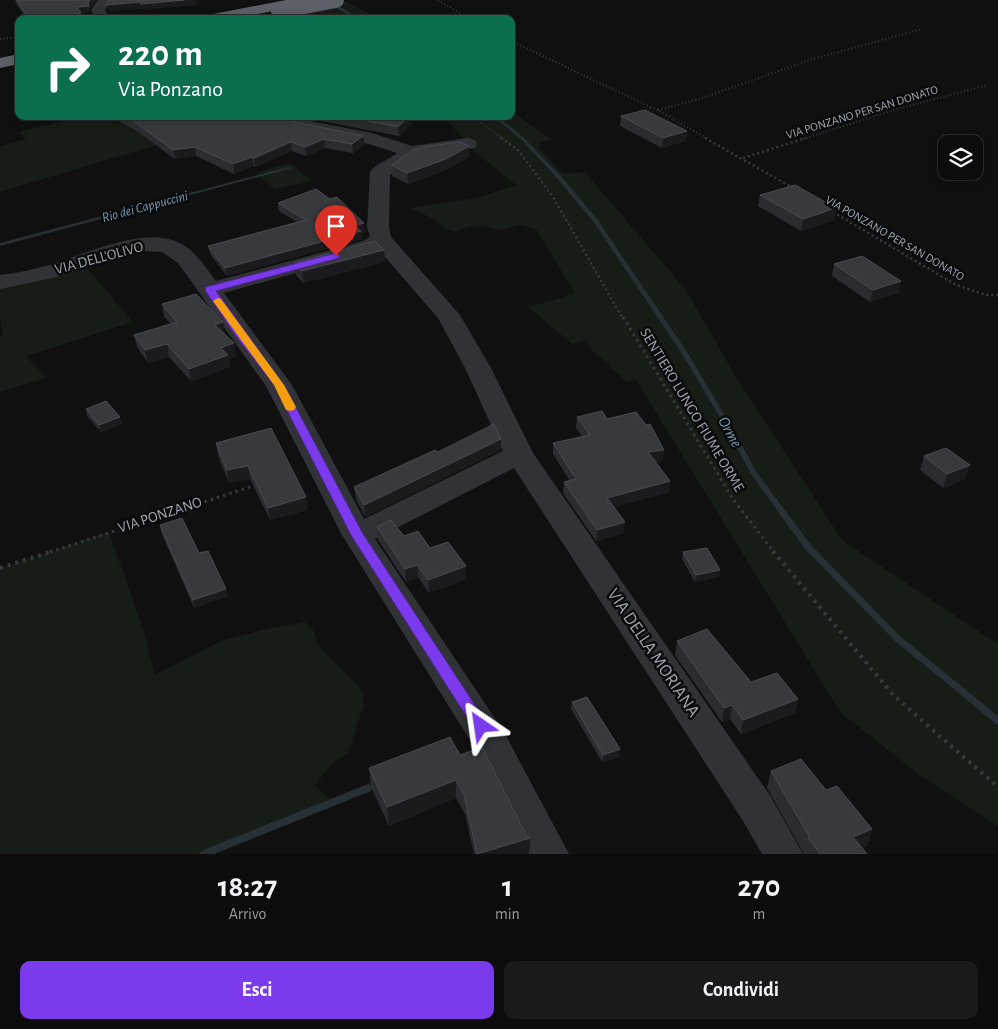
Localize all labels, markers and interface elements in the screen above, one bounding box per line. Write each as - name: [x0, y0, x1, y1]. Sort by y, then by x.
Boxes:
- icon: right: [35, 35, 100, 100]
- text: 220 m: [118, 37, 203, 72]
- text: Via Ponzano: [118, 78, 223, 100]
- street label: VIA PONZANO PER SAN DONATO: [785, 83, 940, 141]
- map controls: [938, 135, 983, 180]
- button: layers: [938, 135, 983, 180]
- water label: Rio dei Cappuccini: [100, 189, 190, 225]
- street label: VIA PONZANO PER SAN DONATO: [824, 193, 967, 283]
- pin: [315, 205, 357, 256]
- icon: arrive: [322, 212, 350, 240]
- street label: VIA DELL'OLIVO: [53, 239, 145, 277]
- street label: SENTIERO LUNGO FIUME ORME: [637, 326, 747, 494]
- water label: Orme: [715, 414, 745, 450]
- street label: VIA PONZANO: [116, 494, 204, 536]
- street label: VIA DELLA MORIANA: [603, 586, 703, 721]
- position arrow: [454, 699, 506, 751]
- text: 18:27: [218, 872, 277, 902]
- text: 1: [502, 872, 513, 902]
- text: 270: [738, 872, 780, 902]
- text: Arrivo: [229, 906, 266, 922]
- text: min: [495, 906, 520, 922]
- text: m: [753, 906, 765, 922]
- button: Esci: [20, 961, 494, 1019]
- button: Condividi: [504, 961, 978, 1019]

